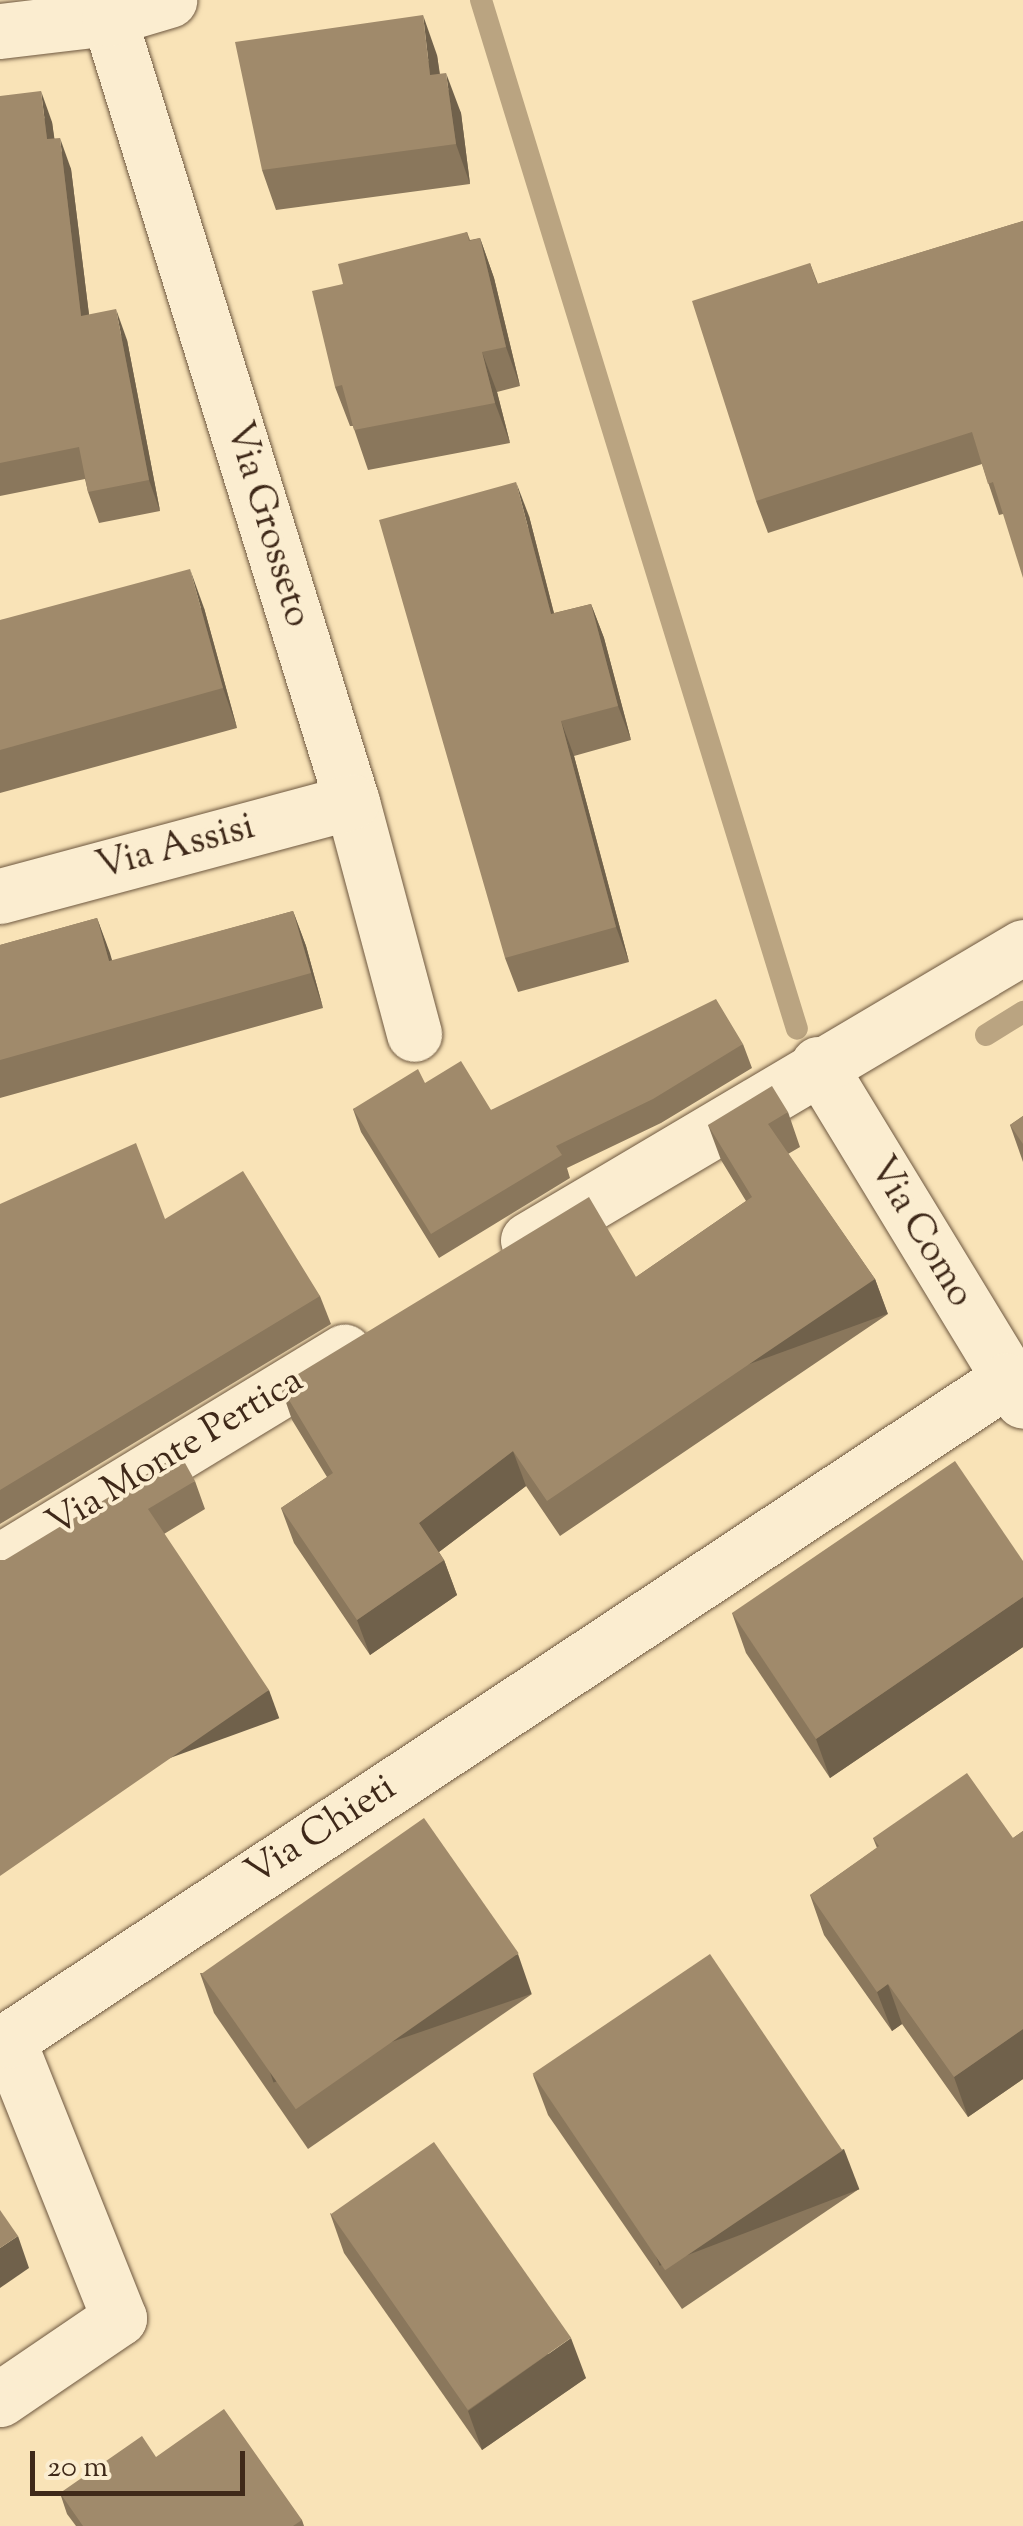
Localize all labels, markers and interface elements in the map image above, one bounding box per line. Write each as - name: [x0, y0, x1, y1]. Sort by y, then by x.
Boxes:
- street label: Via Grosseto: [213, 417, 319, 633]
- street label: Via Assisi: [92, 806, 260, 892]
- street label: Via Como: [856, 1150, 982, 1316]
- street label: Via Monte Pertica: [40, 1360, 312, 1548]
- street label: Via Chieti: [238, 1767, 406, 1897]
- scale bar: [35, 2431, 250, 2493]
- text: 20 m: [47, 2447, 108, 2490]

